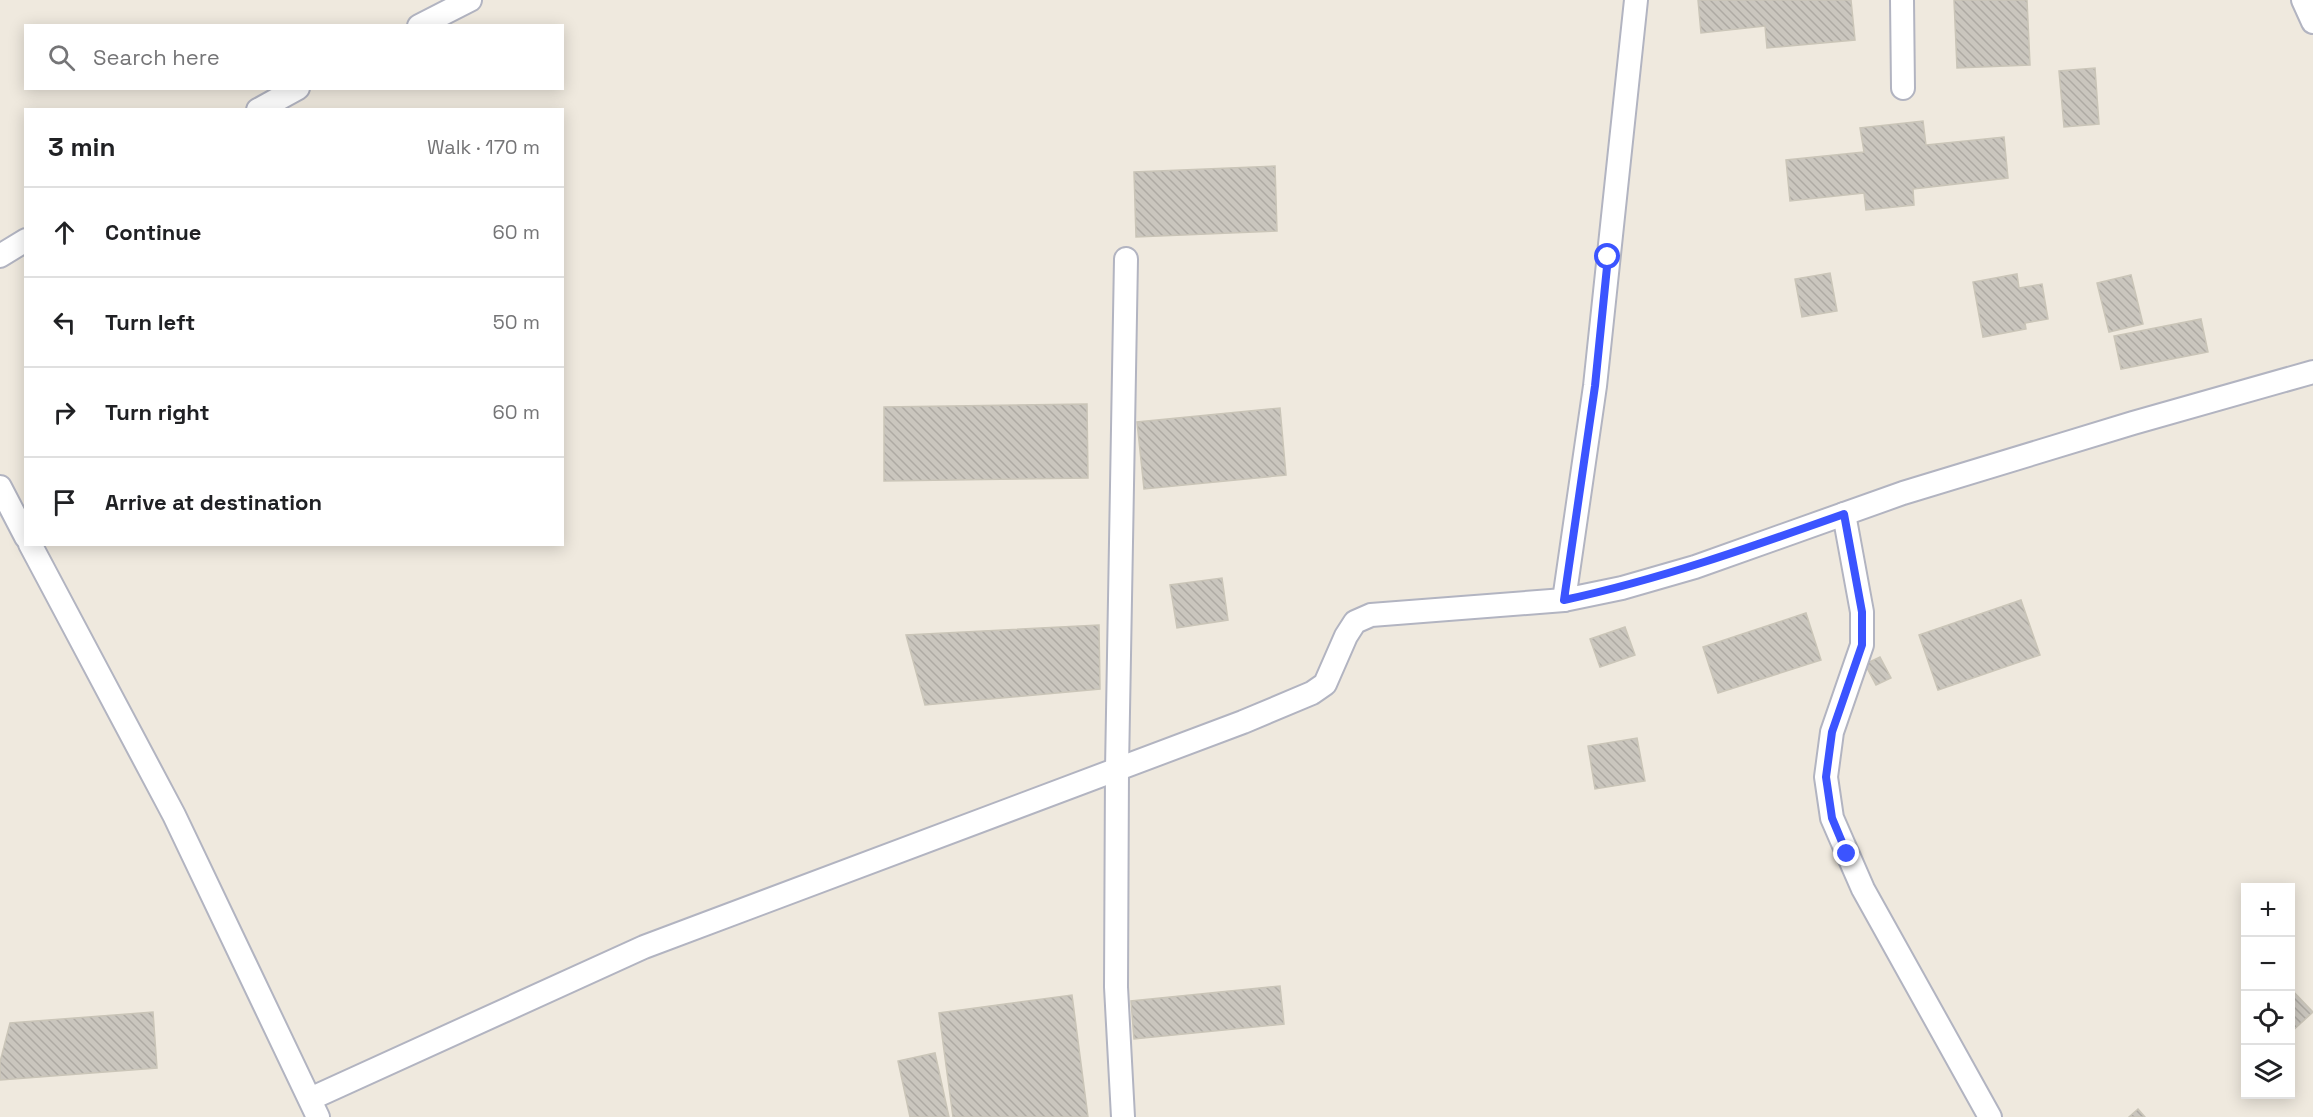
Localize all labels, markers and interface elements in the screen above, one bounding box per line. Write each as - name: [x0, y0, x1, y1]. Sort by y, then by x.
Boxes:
- search box: [24, 24, 564, 90]
- icon: search: [45, 41, 78, 74]
- text: Search here: [93, 43, 220, 71]
- text: 3 min: [48, 130, 116, 164]
- text: Walk · 170 m: [427, 134, 540, 160]
- icon: ahead: [48, 216, 81, 249]
- text: Continue: [105, 218, 201, 246]
- text: 60 m: [493, 219, 540, 245]
- route start: [1594, 243, 1620, 269]
- icon: left: [48, 306, 81, 339]
- text: Turn left: [105, 308, 195, 336]
- text: 50 m: [493, 309, 540, 335]
- icon: right: [48, 396, 81, 429]
- text: Turn right: [105, 398, 210, 426]
- text: 60 m: [493, 399, 540, 425]
- icon: arrive: [48, 486, 81, 519]
- text: Arrive at destination: [105, 488, 322, 516]
- route end: [1833, 840, 1859, 866]
- map controls: [2241, 883, 2295, 1099]
- button: +: [2241, 883, 2295, 937]
- button: −: [2241, 937, 2295, 991]
- button: locate: [2241, 991, 2295, 1045]
- button: layers: [2241, 1045, 2295, 1099]

